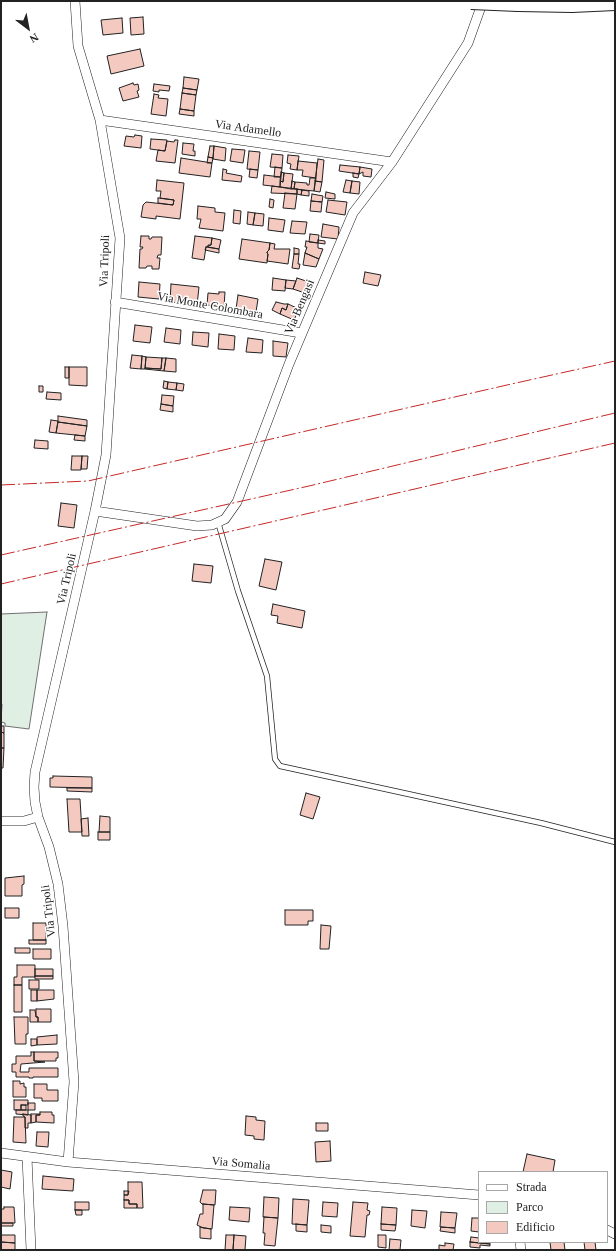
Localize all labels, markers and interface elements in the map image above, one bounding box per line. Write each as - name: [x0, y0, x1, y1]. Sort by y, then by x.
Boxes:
- north arrow: [8, 8, 48, 48]
- text: N: [28, 31, 41, 45]
- street label: Via Adamello: [214, 117, 282, 141]
- street label: Via Tripoli: [97, 235, 113, 287]
- street label: Via Bengasi: [282, 277, 318, 337]
- street label: Via Monte Colombara: [156, 290, 264, 322]
- street label: Via Tripoli: [54, 552, 80, 606]
- street label: Via Tripoli: [39, 884, 59, 938]
- street label: Via Somalia: [211, 1154, 271, 1174]
- legend: [478, 1171, 608, 1243]
- text: Strada: [516, 1180, 547, 1194]
- text: Parco: [516, 1200, 543, 1214]
- text: Edificio: [516, 1220, 555, 1234]

